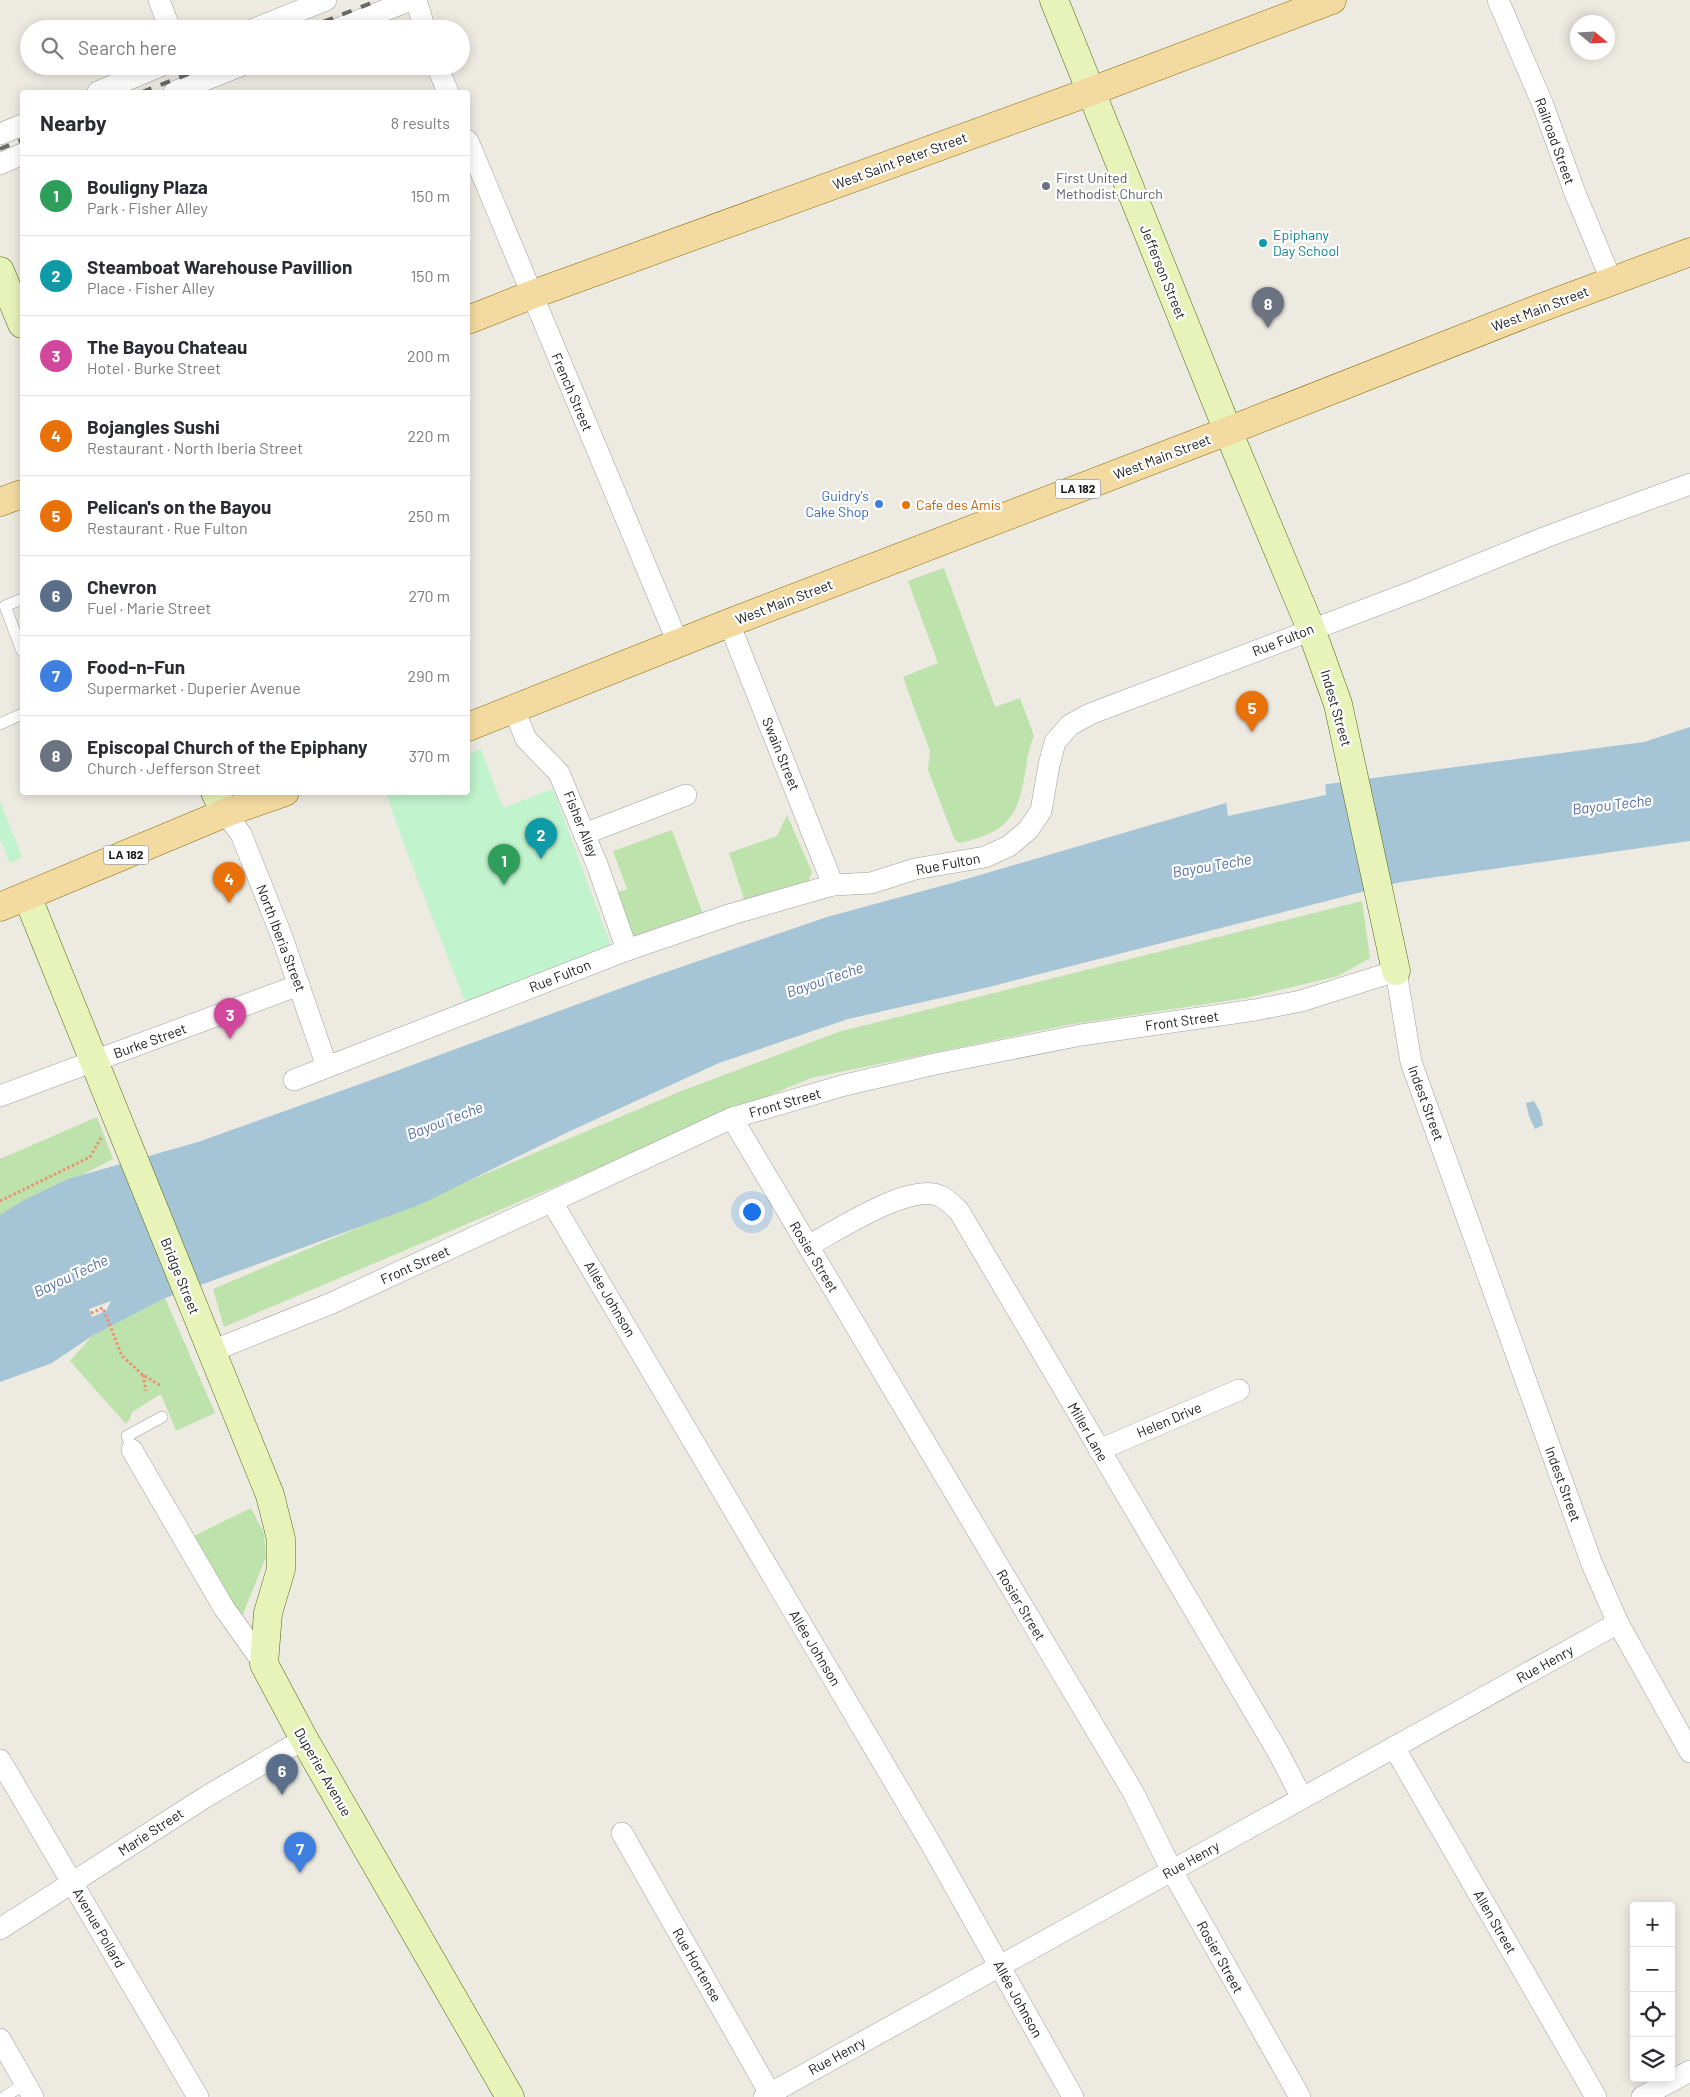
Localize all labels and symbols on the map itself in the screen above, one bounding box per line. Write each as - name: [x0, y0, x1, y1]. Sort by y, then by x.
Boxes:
- north arrow: [1570, 15, 1615, 60]
- street label: Railroad Street: [1532, 95, 1579, 186]
- street label: West Saint Peter Street: [830, 128, 969, 193]
- place label: First United Methodist Church: [1056, 169, 1163, 202]
- marker: First United Methodist Church: [1040, 180, 1052, 192]
- street label: Jefferson Street: [1137, 222, 1190, 321]
- place label: Epiphany Day School: [1273, 226, 1339, 259]
- marker: Epiphany Day School: [1257, 237, 1269, 249]
- street label: West Main Street: [1489, 282, 1591, 335]
- pin: 8: [1252, 287, 1284, 328]
- street label: French Street: [548, 350, 597, 434]
- street label: West Main Street: [1111, 430, 1213, 483]
- road number: LA 182: [1056, 479, 1100, 498]
- place label: Guidry's Cake Shop: [805, 487, 869, 520]
- place label: Cafe des Amis: [916, 496, 1001, 513]
- marker: Guidry's Cake Shop: [873, 498, 885, 510]
- marker: Cafe des Amis: [900, 499, 912, 511]
- street label: West Main Street: [733, 575, 835, 628]
- street label: Rue Fulton: [1250, 620, 1316, 660]
- street label: Indest Street: [1317, 668, 1356, 748]
- pin: 5: [1236, 691, 1268, 732]
- street label: Swain Street: [759, 715, 804, 793]
- street label: Fisher Alley: [561, 788, 603, 860]
- water label: Bayou Teche: [1571, 790, 1653, 818]
- pin: 2: [525, 818, 557, 859]
- pin: 1: [488, 844, 520, 885]
- road number: LA 182: [104, 846, 148, 864]
- street label: Rue Fulton: [914, 849, 981, 878]
- water label: Bayou Teche: [1171, 849, 1253, 881]
- pin: 4: [213, 862, 245, 903]
- street label: North Iberia Street: [253, 882, 310, 994]
- street label: Rue Fulton: [527, 956, 593, 996]
- water label: Bayou Teche: [784, 957, 866, 1001]
- pin: 3: [214, 998, 246, 1039]
- street label: Front Street: [1144, 1007, 1220, 1034]
- street label: Burke Street: [111, 1019, 189, 1062]
- street label: Indest Street: [1405, 1063, 1448, 1143]
- street label: Front Street: [747, 1084, 823, 1121]
- water label: Bayou Teche: [404, 1097, 485, 1143]
- your location: [739, 1199, 765, 1225]
- street label: Rosier Street: [787, 1218, 842, 1295]
- street label: Bridge Street: [157, 1235, 204, 1317]
- street label: Front Street: [377, 1242, 452, 1287]
- water label: Bayou Teche: [31, 1250, 111, 1300]
- street label: Allée Johnson: [581, 1258, 640, 1340]
- street label: Helen Drive: [1134, 1398, 1204, 1441]
- street label: Miller Lane: [1065, 1399, 1112, 1464]
- street label: Indest Street: [1542, 1444, 1585, 1524]
- street label: Rosier Street: [994, 1566, 1049, 1643]
- street label: Allée Johnson: [786, 1607, 845, 1689]
- street label: Rue Henry: [1513, 1641, 1577, 1686]
- street label: Duperier Avenue: [291, 1724, 356, 1819]
- pin: 6: [266, 1754, 298, 1795]
- street label: Marie Street: [115, 1804, 187, 1859]
- pin: 7: [284, 1832, 316, 1873]
- street label: Rue Henry: [1159, 1837, 1223, 1882]
- street label: Avenue Pollard: [70, 1885, 129, 1971]
- street label: Allen Street: [1470, 1887, 1521, 1957]
- street label: Rosier Street: [1194, 1918, 1247, 1996]
- street label: Rue Hortense: [669, 1925, 725, 2005]
- street label: Allée Johnson: [990, 1957, 1047, 2040]
- street label: Rue Henry: [805, 2033, 869, 2078]

